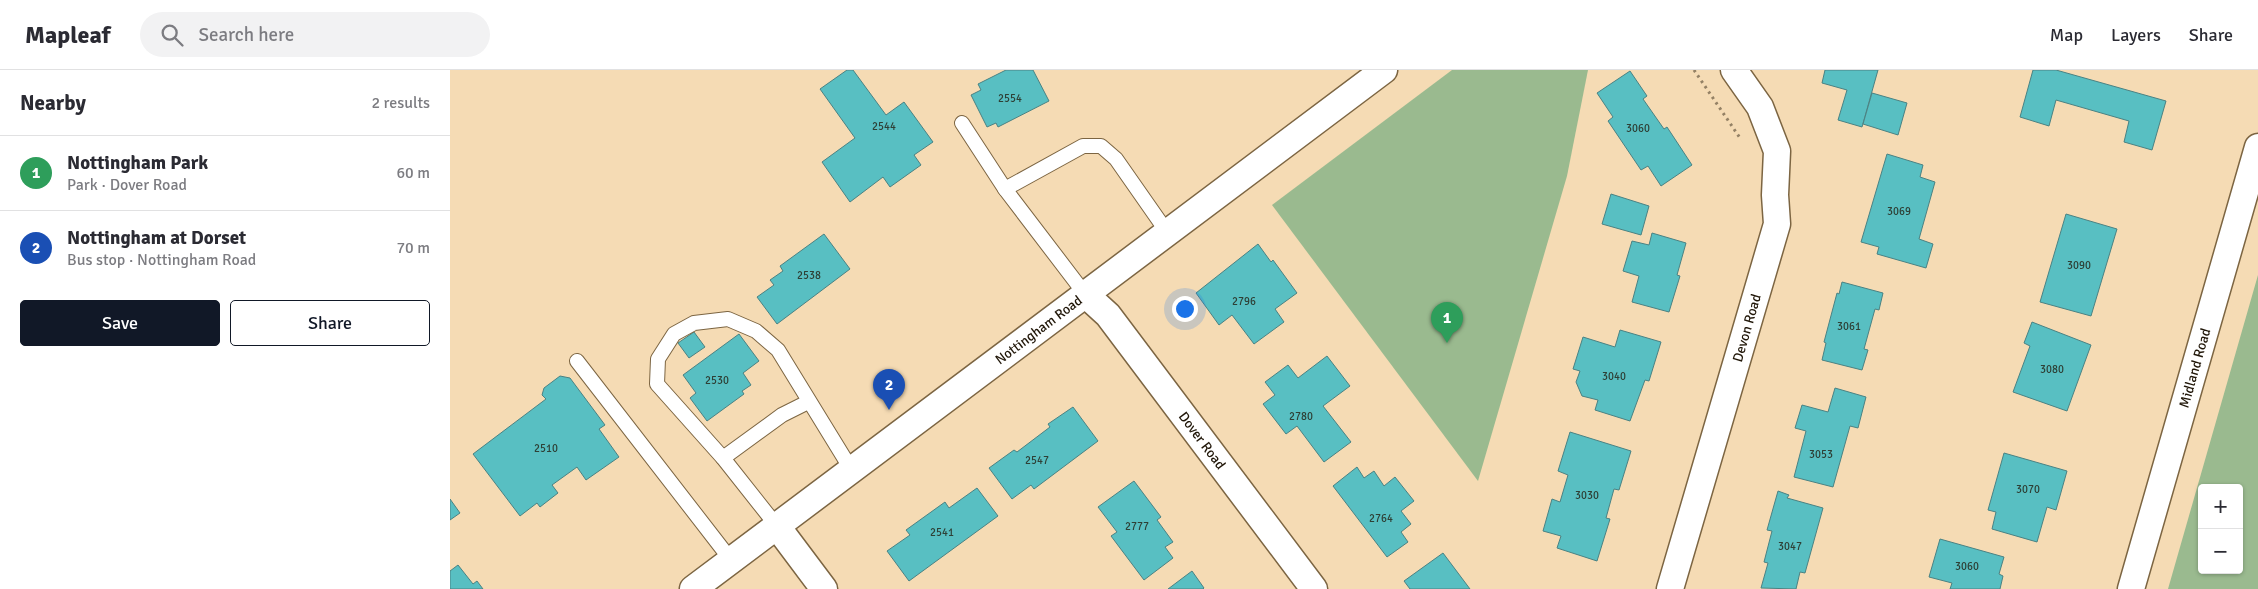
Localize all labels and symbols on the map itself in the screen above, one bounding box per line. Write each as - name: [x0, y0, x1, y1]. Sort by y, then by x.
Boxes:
- house number: 2554: [998, 92, 1022, 105]
- house number: 2544: [872, 120, 896, 133]
- house number: 3060: [1626, 122, 1650, 135]
- house number: 3069: [1887, 205, 1911, 218]
- house number: 3090: [2067, 259, 2091, 272]
- house number: 2538: [797, 269, 821, 282]
- street label: Nottingham Road: [992, 292, 1086, 368]
- street label: Devon Road: [1729, 292, 1765, 364]
- house number: 2796: [1232, 295, 1256, 308]
- your location: [1172, 296, 1198, 322]
- pin: 1: [1431, 302, 1463, 343]
- house number: 3061: [1837, 320, 1861, 333]
- street label: Midland Road: [2176, 326, 2214, 410]
- house number: 3080: [2040, 363, 2064, 376]
- pin: 2: [873, 369, 905, 410]
- house number: 3040: [1602, 370, 1626, 383]
- house number: 2530: [705, 374, 729, 387]
- street label: Dover Road: [1175, 409, 1229, 473]
- house number: 2780: [1289, 410, 1313, 423]
- house number: 2510: [534, 442, 558, 455]
- house number: 3053: [1809, 448, 1833, 461]
- house number: 2547: [1025, 454, 1049, 467]
- house number: 3070: [2016, 483, 2040, 496]
- house number: 3030: [1575, 489, 1599, 502]
- house number: 2764: [1369, 512, 1393, 525]
- house number: 2777: [1125, 520, 1149, 533]
- house number: 2541: [930, 526, 954, 539]
- house number: 3047: [1778, 540, 1802, 553]
- house number: 3060: [1955, 560, 1979, 573]

